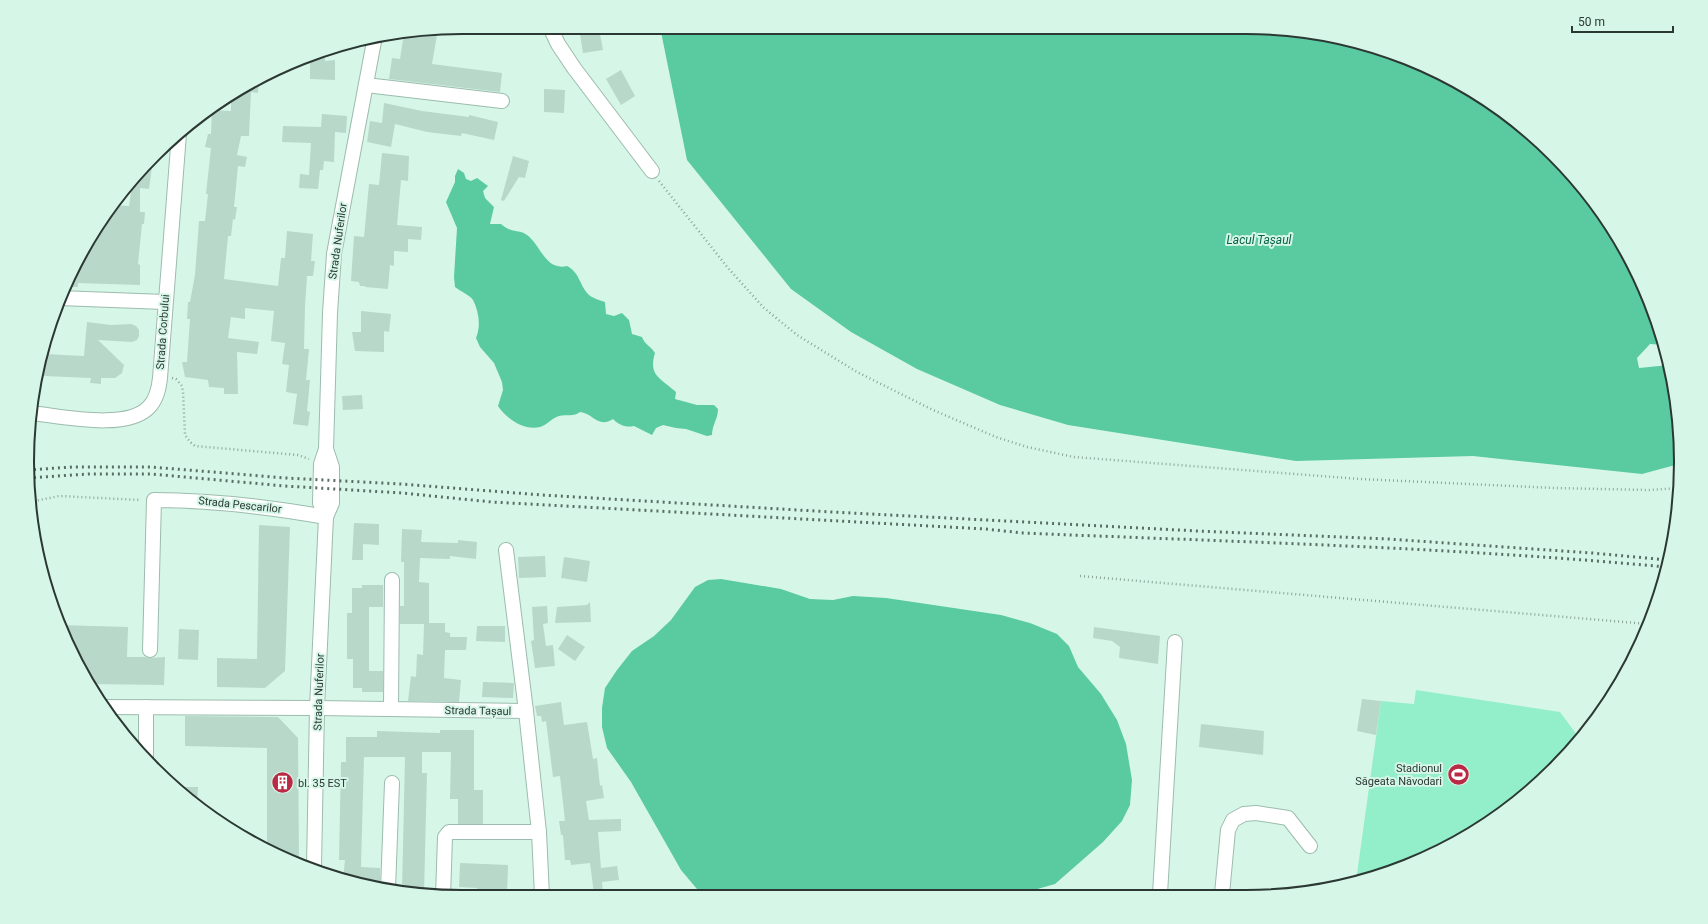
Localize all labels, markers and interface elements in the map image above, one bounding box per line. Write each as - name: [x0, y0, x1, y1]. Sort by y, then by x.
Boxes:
- scale bar: [1572, 8, 1673, 34]
- text: 50 m: [1578, 15, 1605, 29]
- street label: Strada Nuferilor: [326, 202, 350, 280]
- water label: Lacul Tașaul: [1227, 233, 1292, 248]
- street label: Strada Corbului: [154, 294, 172, 370]
- street label: Strada Pescarilor: [198, 494, 283, 516]
- street label: Strada Nuferilor: [311, 653, 327, 731]
- street label: Strada Tașaul: [445, 704, 511, 718]
- sports icon: Stadionul Săgeata Năvodari: [1445, 761, 1471, 787]
- place label: Stadionul Săgeata Năvodari: [1355, 762, 1442, 788]
- building icon: bl. 35 EST: [270, 770, 296, 796]
- place label: bl. 35 EST: [298, 777, 347, 790]

